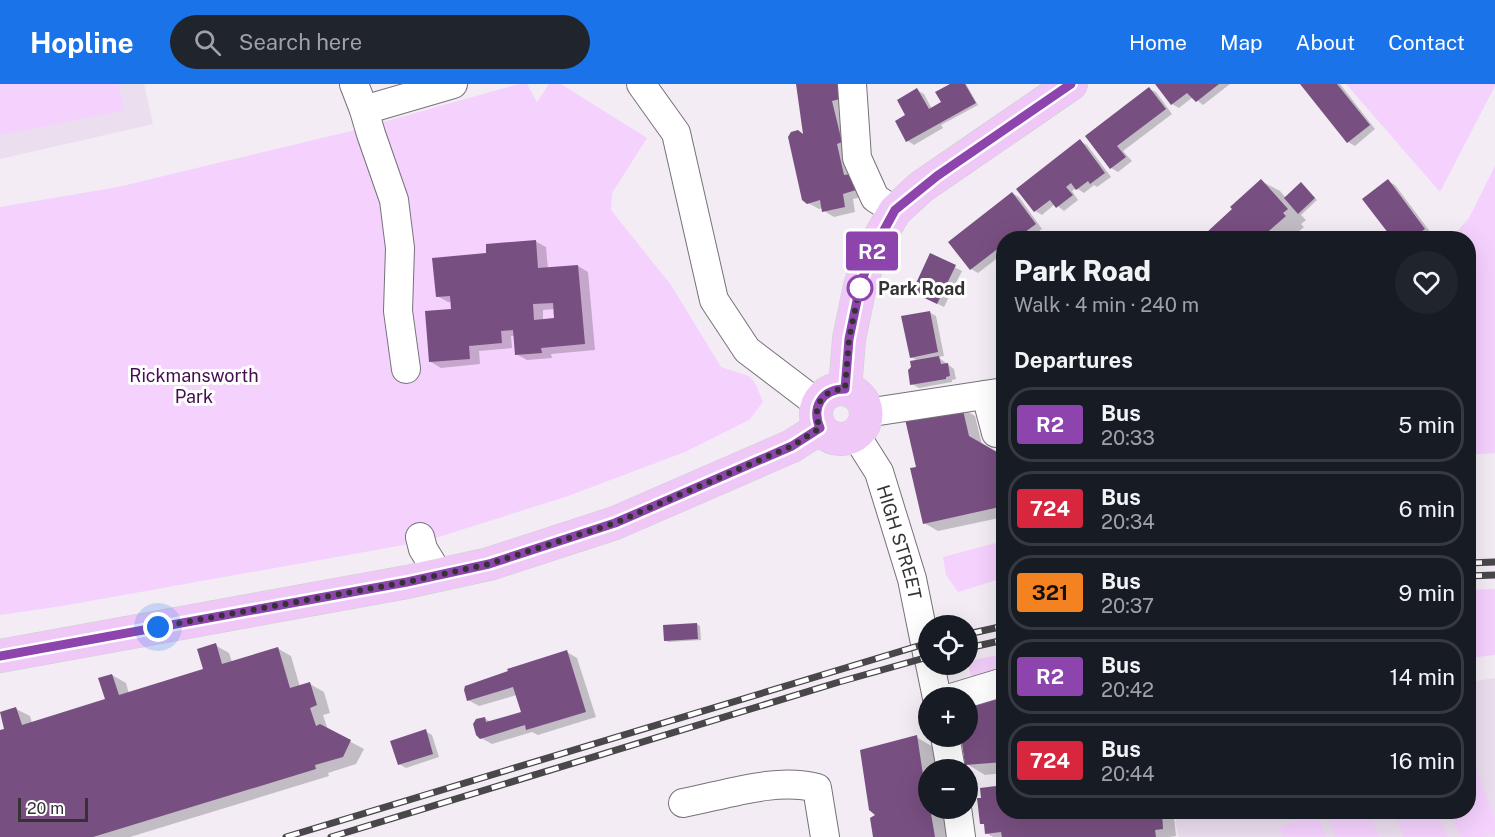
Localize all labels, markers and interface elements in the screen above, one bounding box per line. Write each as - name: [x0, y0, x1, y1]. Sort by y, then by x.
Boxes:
- search box: [170, 15, 590, 69]
- text: Hopline: [30, 26, 134, 59]
- icon: search: [191, 26, 224, 59]
- text: Search here: [239, 29, 362, 55]
- text: Home: [1129, 30, 1187, 55]
- text: Map: [1220, 30, 1263, 55]
- text: About: [1296, 30, 1355, 55]
- text: Contact: [1388, 30, 1465, 55]
- line badge: R2: [845, 232, 899, 270]
- text: R2: [858, 239, 886, 264]
- button: heart: [1395, 251, 1458, 314]
- text: Park Road: [1014, 254, 1151, 287]
- marker: Park Road: [847, 275, 873, 301]
- place label: Park Road: [878, 278, 965, 299]
- text: Walk · 4 min · 240 m: [1014, 293, 1199, 317]
- text: Departures: [1014, 347, 1133, 373]
- park label: Rickmansworth Park: [129, 365, 259, 407]
- text: Bus: [1101, 400, 1141, 426]
- text: R2: [1036, 412, 1064, 437]
- text: 5 min: [1398, 412, 1455, 438]
- text: 20:33: [1101, 426, 1155, 450]
- street label: HIGH STREET: [873, 482, 926, 601]
- text: Bus: [1101, 484, 1141, 510]
- text: 724: [1030, 496, 1070, 521]
- text: 6 min: [1399, 496, 1455, 522]
- text: 20:34: [1101, 510, 1155, 534]
- text: Bus: [1101, 568, 1141, 594]
- text: 321: [1032, 580, 1068, 605]
- text: 9 min: [1399, 580, 1455, 606]
- text: 20:37: [1101, 594, 1154, 618]
- your location: [143, 612, 173, 642]
- map controls: [918, 615, 978, 819]
- button: locate: [918, 615, 978, 675]
- text: Bus: [1101, 652, 1141, 678]
- text: R2: [1036, 664, 1064, 689]
- text: 14 min: [1390, 664, 1455, 690]
- text: 20:42: [1101, 678, 1154, 702]
- button: +: [918, 687, 978, 747]
- text: Bus: [1101, 736, 1141, 762]
- text: 724: [1030, 748, 1070, 773]
- text: 16 min: [1390, 748, 1455, 774]
- button: −: [918, 759, 978, 819]
- text: 20:44: [1101, 762, 1155, 786]
- scale bar: [18, 795, 88, 822]
- text: 20 m: [27, 799, 64, 818]

